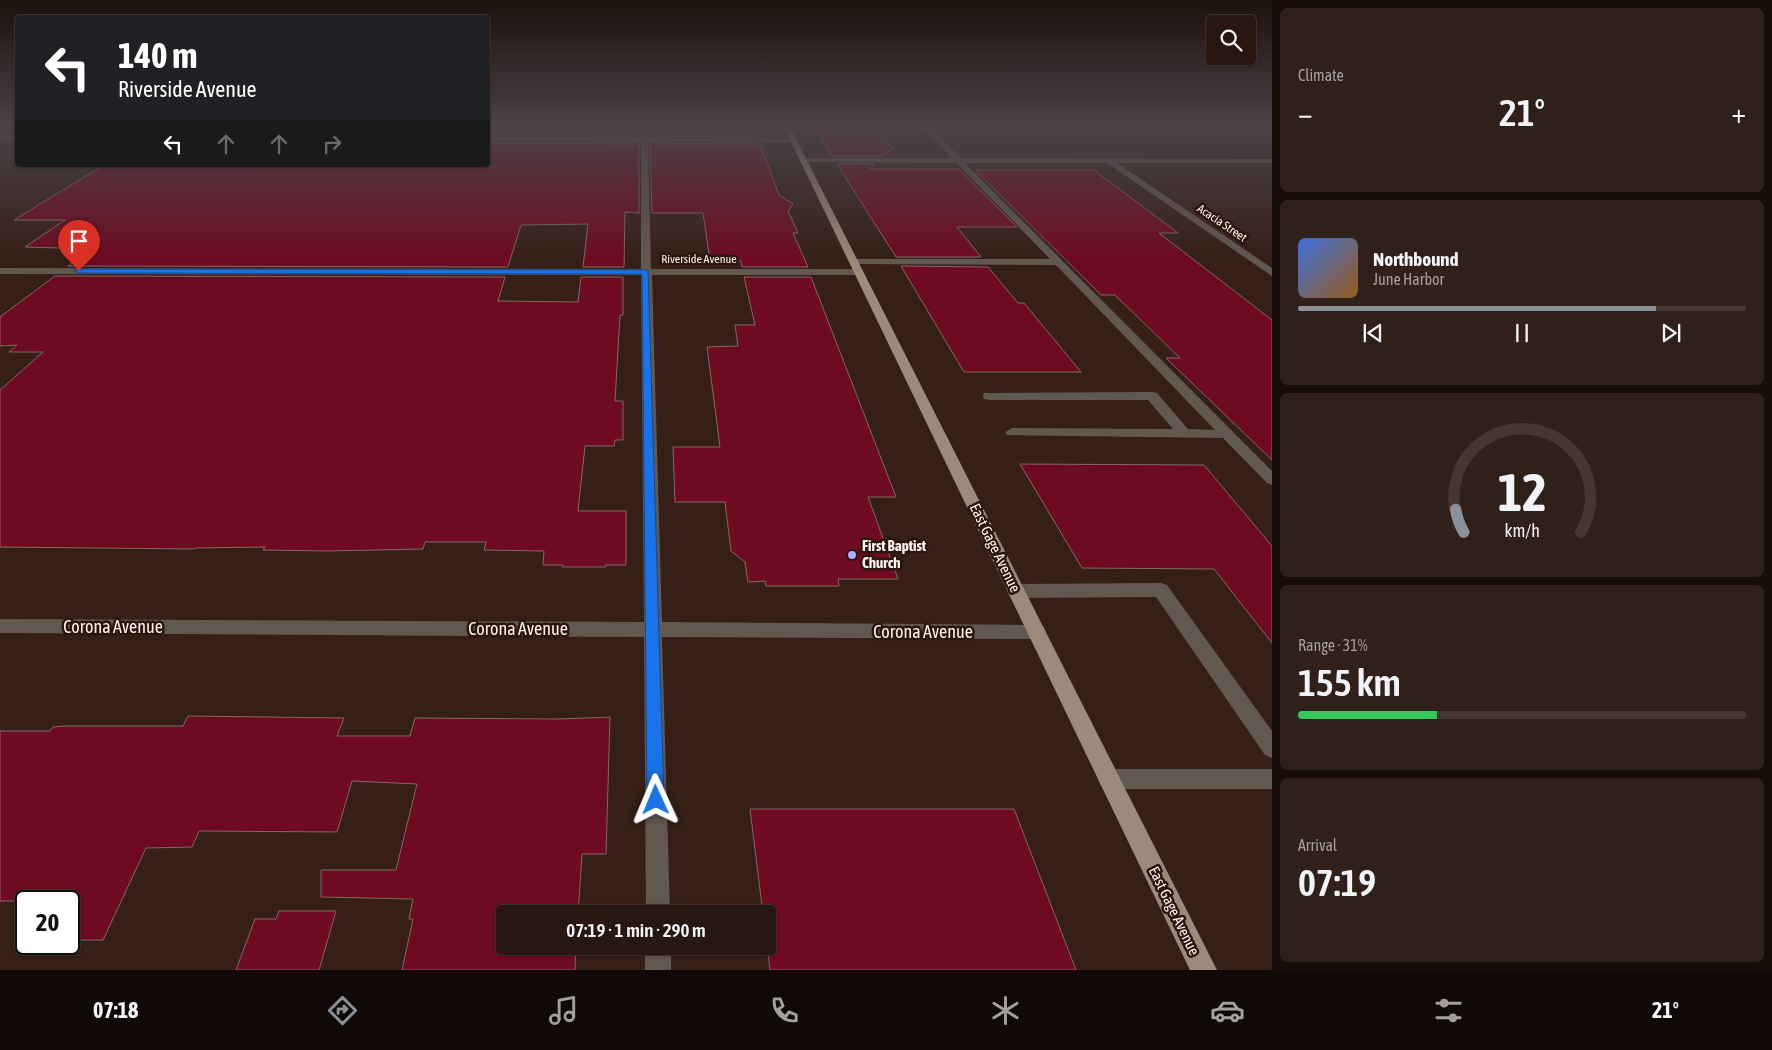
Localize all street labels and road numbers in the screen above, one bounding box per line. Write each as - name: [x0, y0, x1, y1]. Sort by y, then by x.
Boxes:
- street label: Acacia Street: [1195, 201, 1250, 245]
- street label: Riverside Avenue: [661, 252, 737, 266]
- street label: East Gage Avenue: [967, 501, 1024, 595]
- street label: Corona Avenue: [63, 616, 163, 637]
- street label: Corona Avenue: [468, 618, 568, 639]
- street label: Corona Avenue: [873, 621, 973, 642]
- street label: East Gage Avenue: [1146, 864, 1203, 958]

